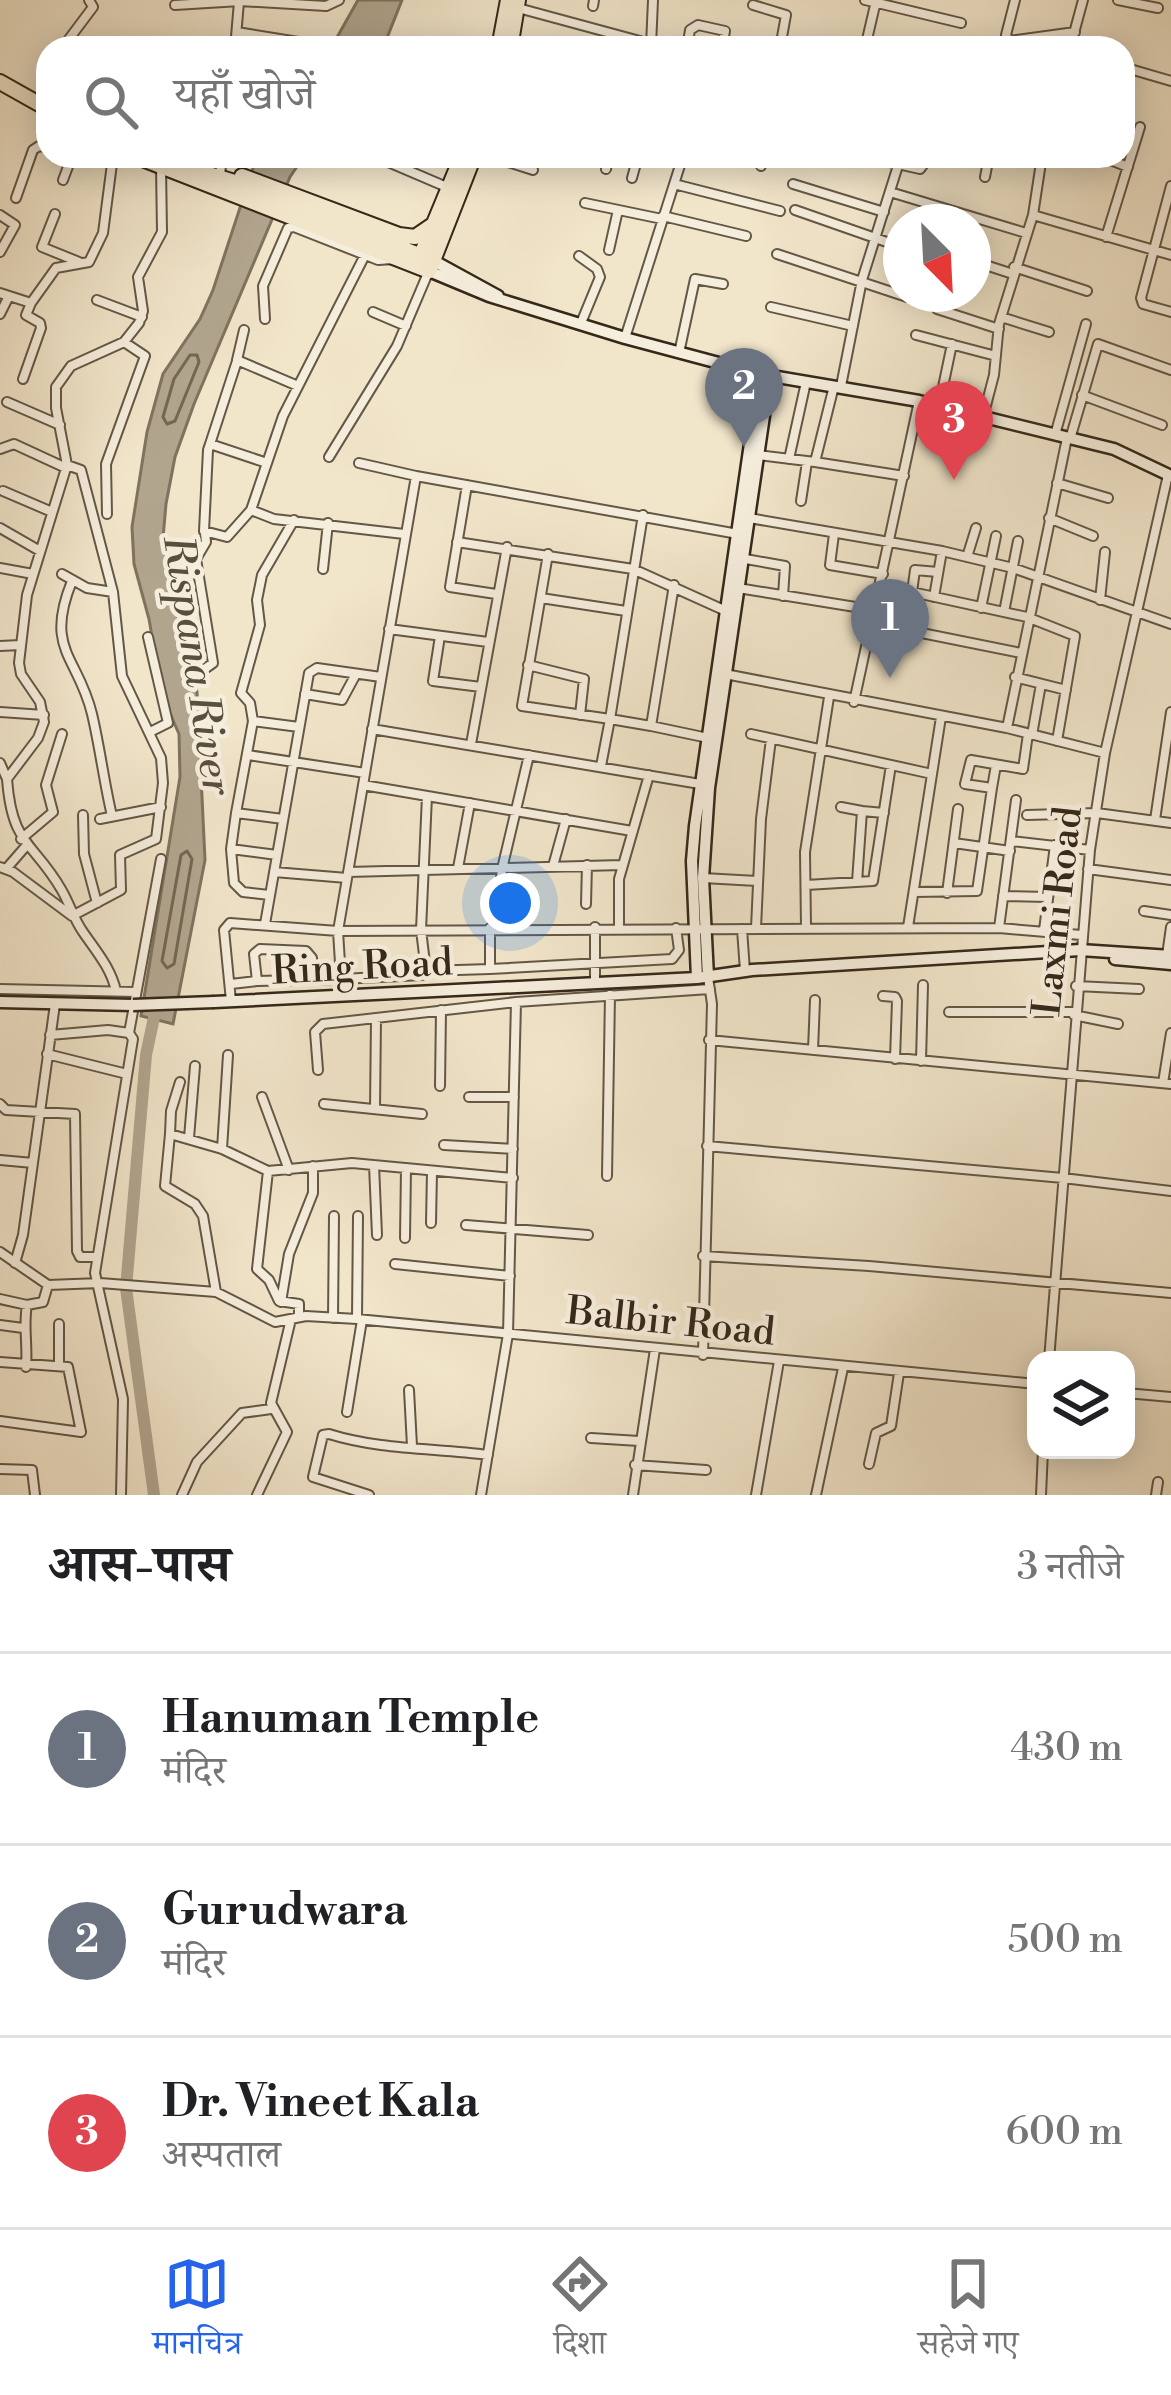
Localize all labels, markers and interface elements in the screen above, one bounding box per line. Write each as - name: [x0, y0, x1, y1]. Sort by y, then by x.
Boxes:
- search box: [36, 36, 1135, 168]
- text: यहाँ खोजें: [174, 67, 315, 124]
- icon: search: [78, 69, 144, 135]
- north arrow: [883, 204, 991, 312]
- pin: 2: [705, 348, 783, 447]
- pin: 3: [915, 381, 993, 480]
- water label: Rispana River: [150, 531, 243, 800]
- pin: 1: [851, 579, 929, 678]
- street label: Laxmi Road: [1023, 804, 1094, 1019]
- your location: [480, 873, 540, 933]
- street label: Ring Road: [270, 938, 454, 997]
- street label: Balbir Road: [563, 1287, 777, 1358]
- map controls: [1027, 1351, 1135, 1459]
- button: layers: [1027, 1351, 1135, 1459]
- text: आस-पास: [48, 1534, 230, 1598]
- text: 3 नतीजे: [1017, 1543, 1123, 1592]
- text: Hanuman Temple: [162, 1690, 539, 1747]
- text: 1: [78, 1724, 96, 1773]
- text: 430 m: [1010, 1724, 1123, 1773]
- text: मंदिर: [162, 1747, 226, 1796]
- text: Gurudwara: [162, 1882, 407, 1939]
- text: 2: [75, 1916, 99, 1965]
- text: 500 m: [1008, 1916, 1123, 1965]
- text: मंदिर: [162, 1939, 226, 1988]
- text: Dr. Vineet Kala: [162, 2074, 479, 2131]
- text: 3: [75, 2108, 99, 2157]
- text: 600 m: [1005, 2108, 1123, 2157]
- text: अस्पताल: [162, 2131, 281, 2180]
- tab: मानचित्र: [152, 2251, 242, 2375]
- tab: दिशा: [547, 2251, 613, 2375]
- tab: सहेजे गए: [918, 2251, 1019, 2375]

